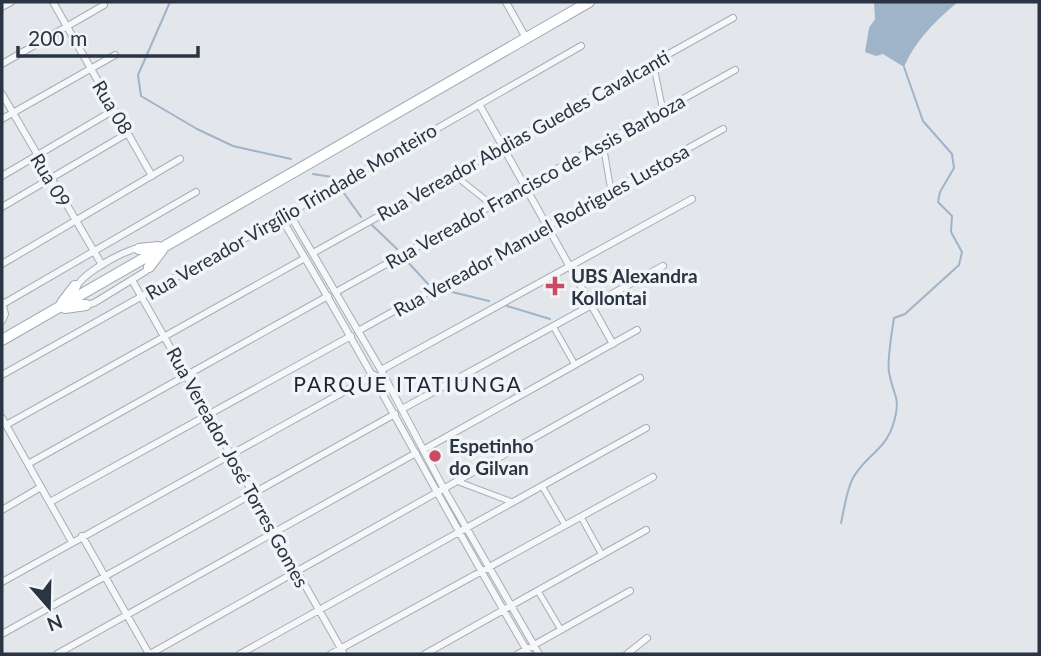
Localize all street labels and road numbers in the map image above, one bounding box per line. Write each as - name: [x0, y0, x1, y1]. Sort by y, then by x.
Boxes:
- street label: Rua Vereador Abdias Guedes Cavalcanti: [373, 45, 673, 225]
- street label: Rua 08: [88, 76, 138, 138]
- street label: Rua Vereador Francisco de Assis Barboza: [381, 89, 689, 273]
- street label: Rua Vereador Virgílio Trindade Monteiro: [141, 118, 441, 304]
- street label: Rua Vereador Manuel Rodrigues Lustosa: [389, 139, 693, 321]
- street label: Rua 09: [26, 149, 76, 211]
- street label: Rua Vereador José Torres Gomes: [162, 343, 314, 591]

